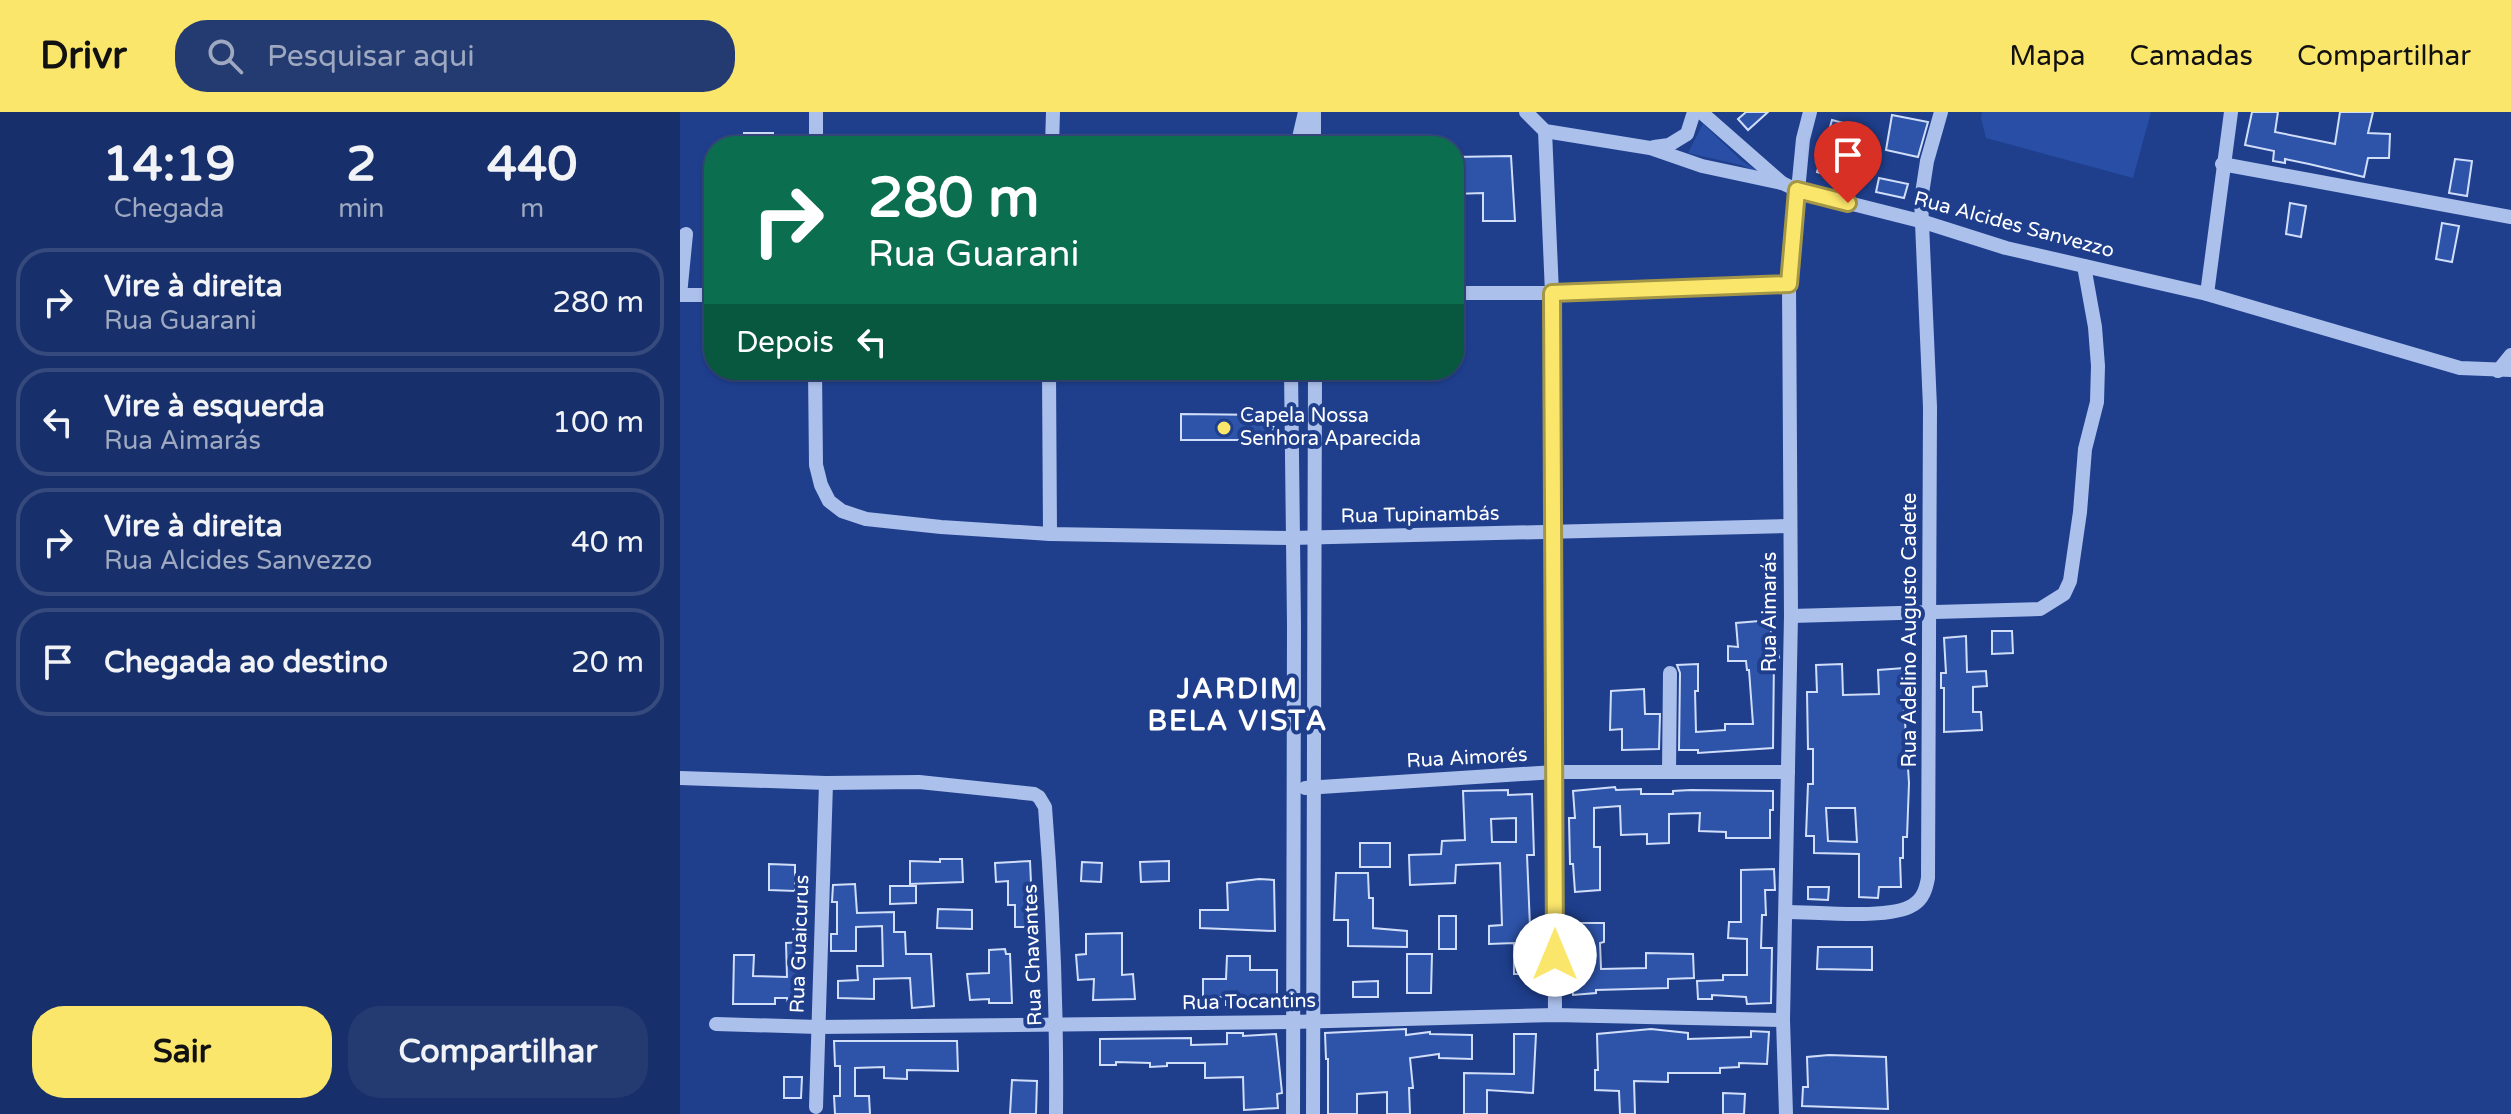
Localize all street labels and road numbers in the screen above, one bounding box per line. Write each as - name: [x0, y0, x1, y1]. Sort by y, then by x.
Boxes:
- street label: Rua Alcides Sanvezzo: [1911, 187, 2117, 263]
- street label: Rua Adelino Augusto Cadete: [1898, 493, 1922, 767]
- street label: Rua Tupinambás: [1340, 502, 1500, 528]
- street label: Rua Aimarás: [1758, 552, 1782, 672]
- street label: Rua Aimorés: [1406, 743, 1528, 773]
- street label: Rua Guaicurus: [786, 874, 814, 1014]
- street label: Rua Chavantes: [1019, 884, 1047, 1026]
- street label: Rua Tocantins: [1182, 989, 1316, 1015]

